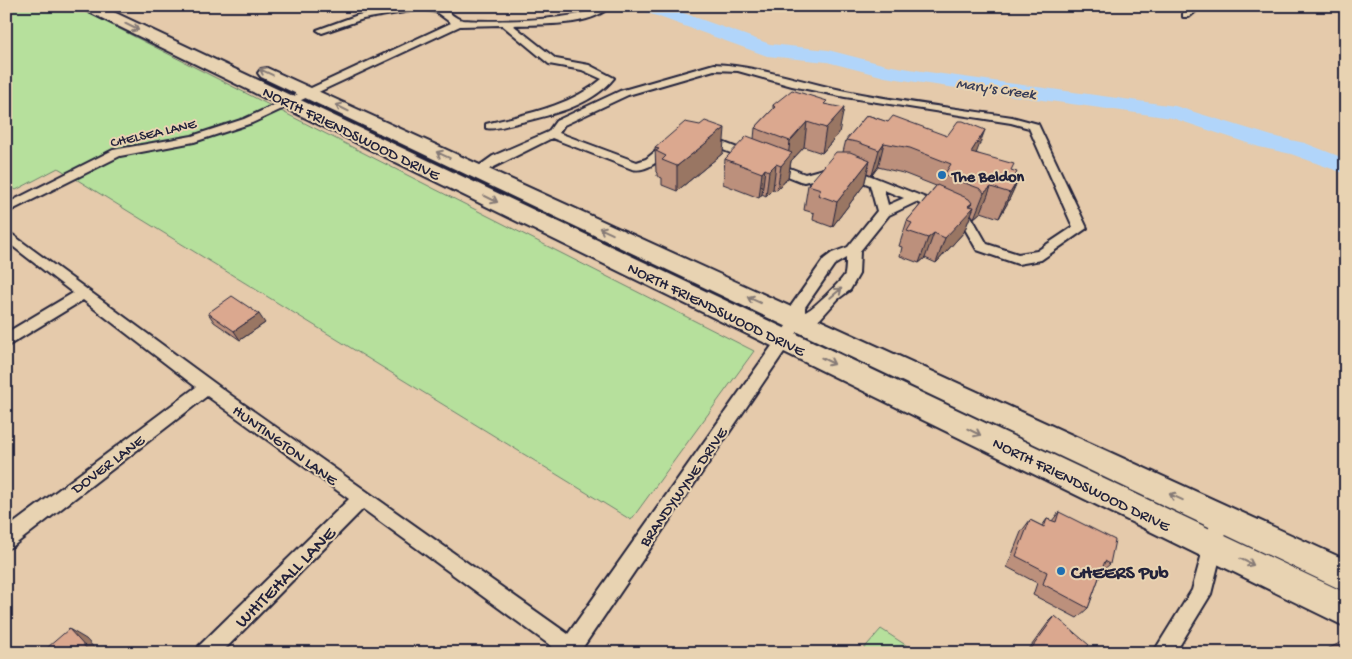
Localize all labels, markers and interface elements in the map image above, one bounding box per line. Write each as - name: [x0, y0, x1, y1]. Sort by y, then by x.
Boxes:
- one-way arrow: [124, 23, 139, 32]
- one-way arrow: [259, 67, 274, 77]
- water label: Mary's Creek: [955, 76, 1038, 105]
- street label: NORTH FRIENDSWOOD DRIVE: [259, 84, 443, 187]
- one-way arrow: [335, 103, 350, 112]
- street label: CHELSEA LANE: [109, 116, 199, 153]
- one-way arrow: [436, 150, 451, 160]
- marker: The Beldon: [936, 169, 948, 181]
- place label: The Beldon: [950, 169, 1024, 188]
- one-way arrow: [483, 195, 498, 204]
- one-way arrow: [599, 226, 614, 235]
- street label: NORTH FRIENDSWOOD DRIVE: [624, 260, 808, 363]
- one-way arrow: [830, 287, 843, 298]
- one-way arrow: [747, 294, 762, 304]
- one-way arrow: [820, 357, 835, 367]
- street label: HUNTINGTON LANE: [228, 402, 341, 492]
- street label: BRANDYWYNE DRIVE: [636, 424, 734, 552]
- one-way arrow: [966, 427, 981, 437]
- street label: DOVER LANE: [68, 431, 150, 500]
- street label: NORTH FRIENDSWOOD DRIVE: [989, 435, 1173, 538]
- one-way arrow: [1169, 491, 1184, 501]
- street label: WHITEHALL LANE: [231, 522, 343, 634]
- one-way arrow: [1239, 558, 1254, 568]
- place label: CHEERS Pub: [1070, 563, 1169, 586]
- marker: CHEERS Pub: [1055, 565, 1067, 577]

